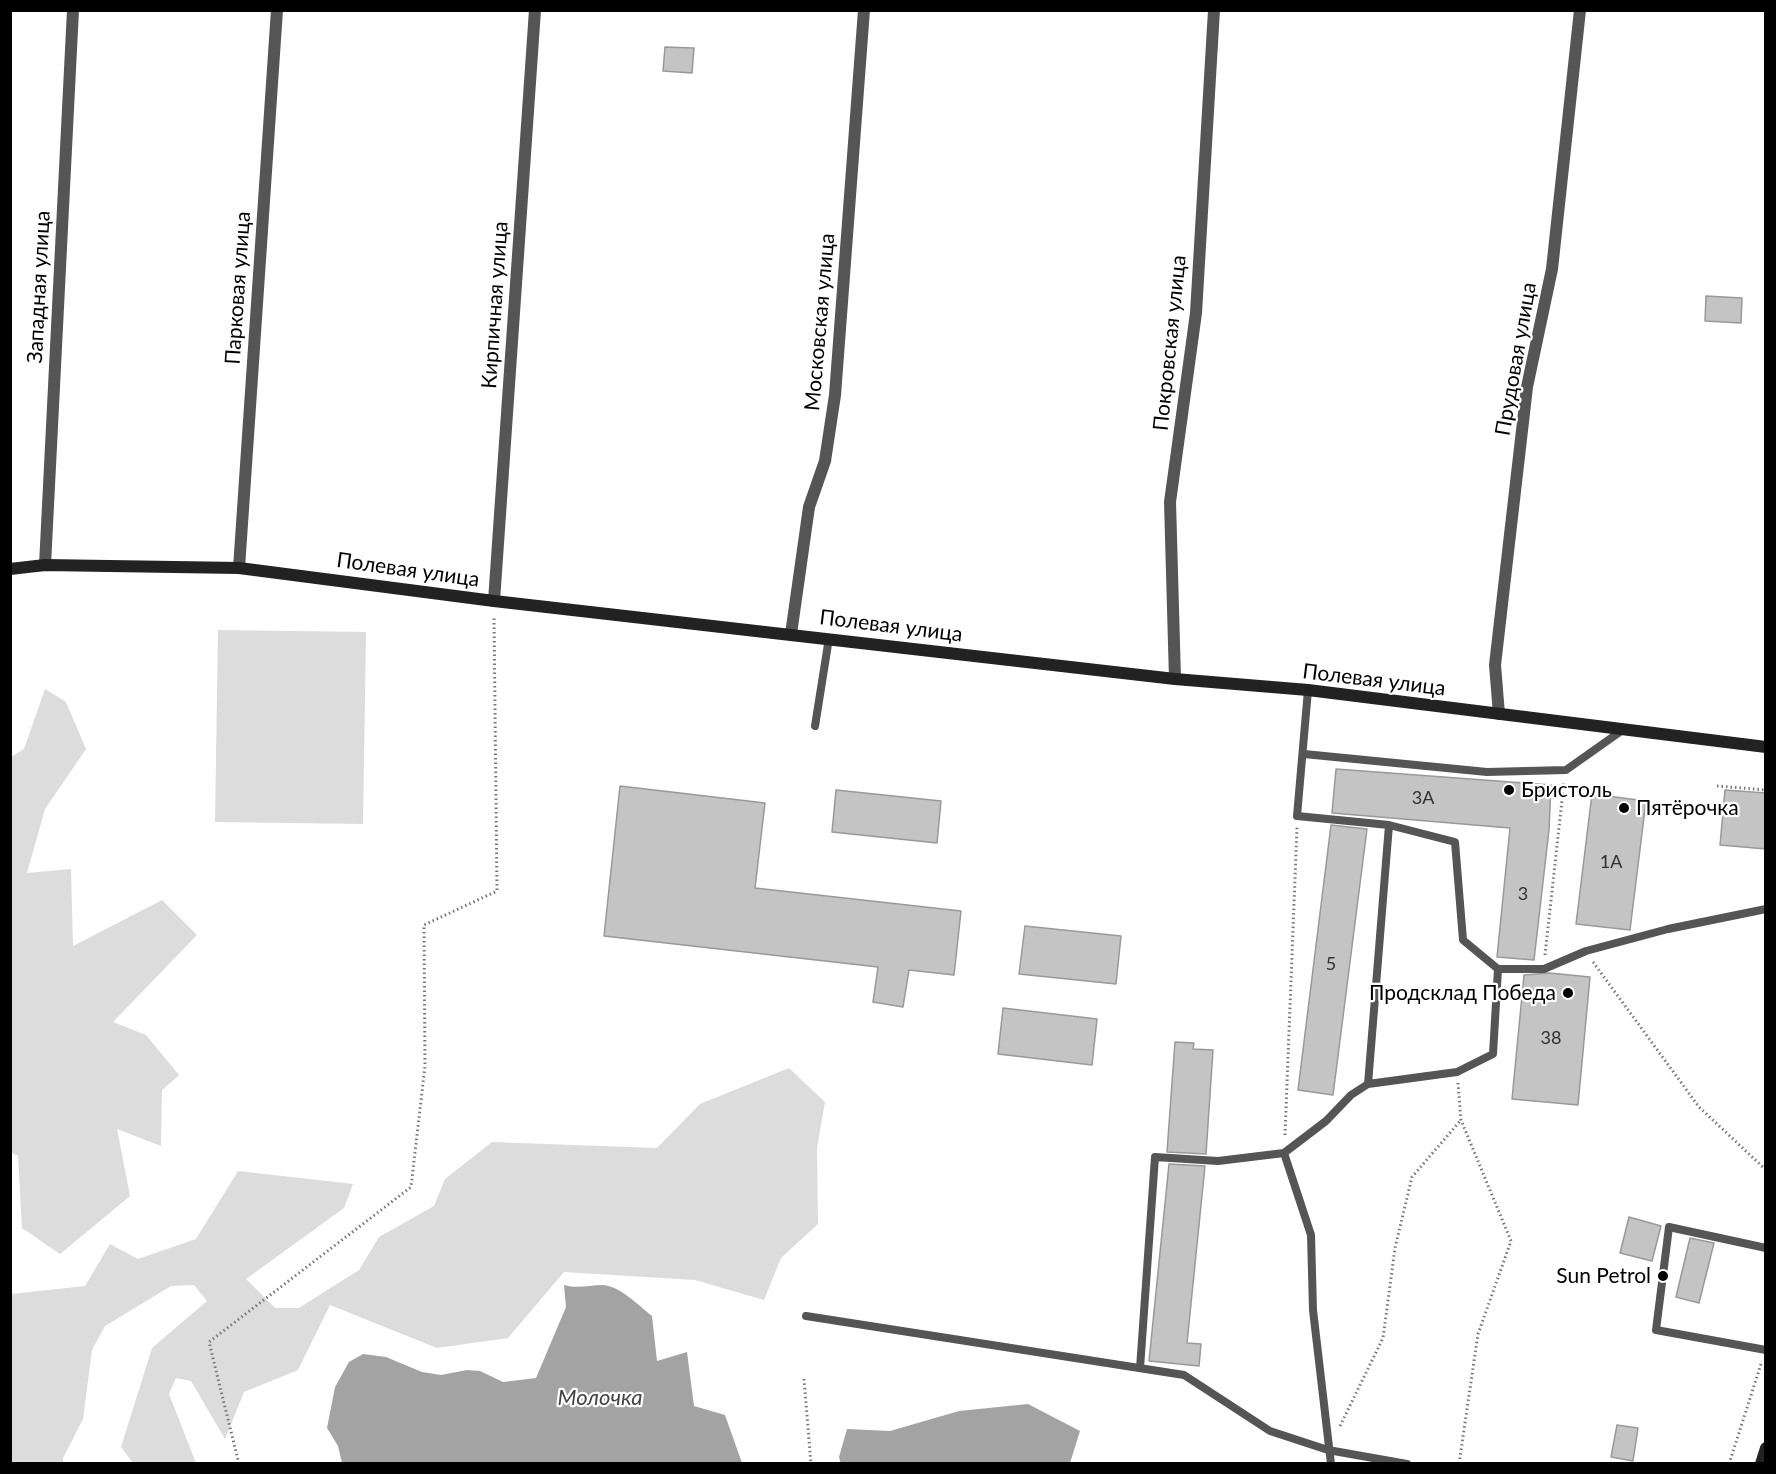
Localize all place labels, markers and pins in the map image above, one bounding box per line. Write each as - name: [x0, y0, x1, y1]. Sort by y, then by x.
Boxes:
- place label: Бристоль: [1521, 777, 1612, 803]
- marker: Бристоль: [1502, 783, 1516, 797]
- place label: Пятёрочка: [1636, 795, 1739, 821]
- marker: Пятёрочка: [1617, 801, 1631, 815]
- place label: Продсклад Победа: [1369, 980, 1556, 1006]
- marker: Продсклад Победа: [1561, 986, 1575, 1000]
- place label: Sun Petrol: [1556, 1263, 1651, 1289]
- marker: Sun Petrol: [1656, 1269, 1670, 1283]

